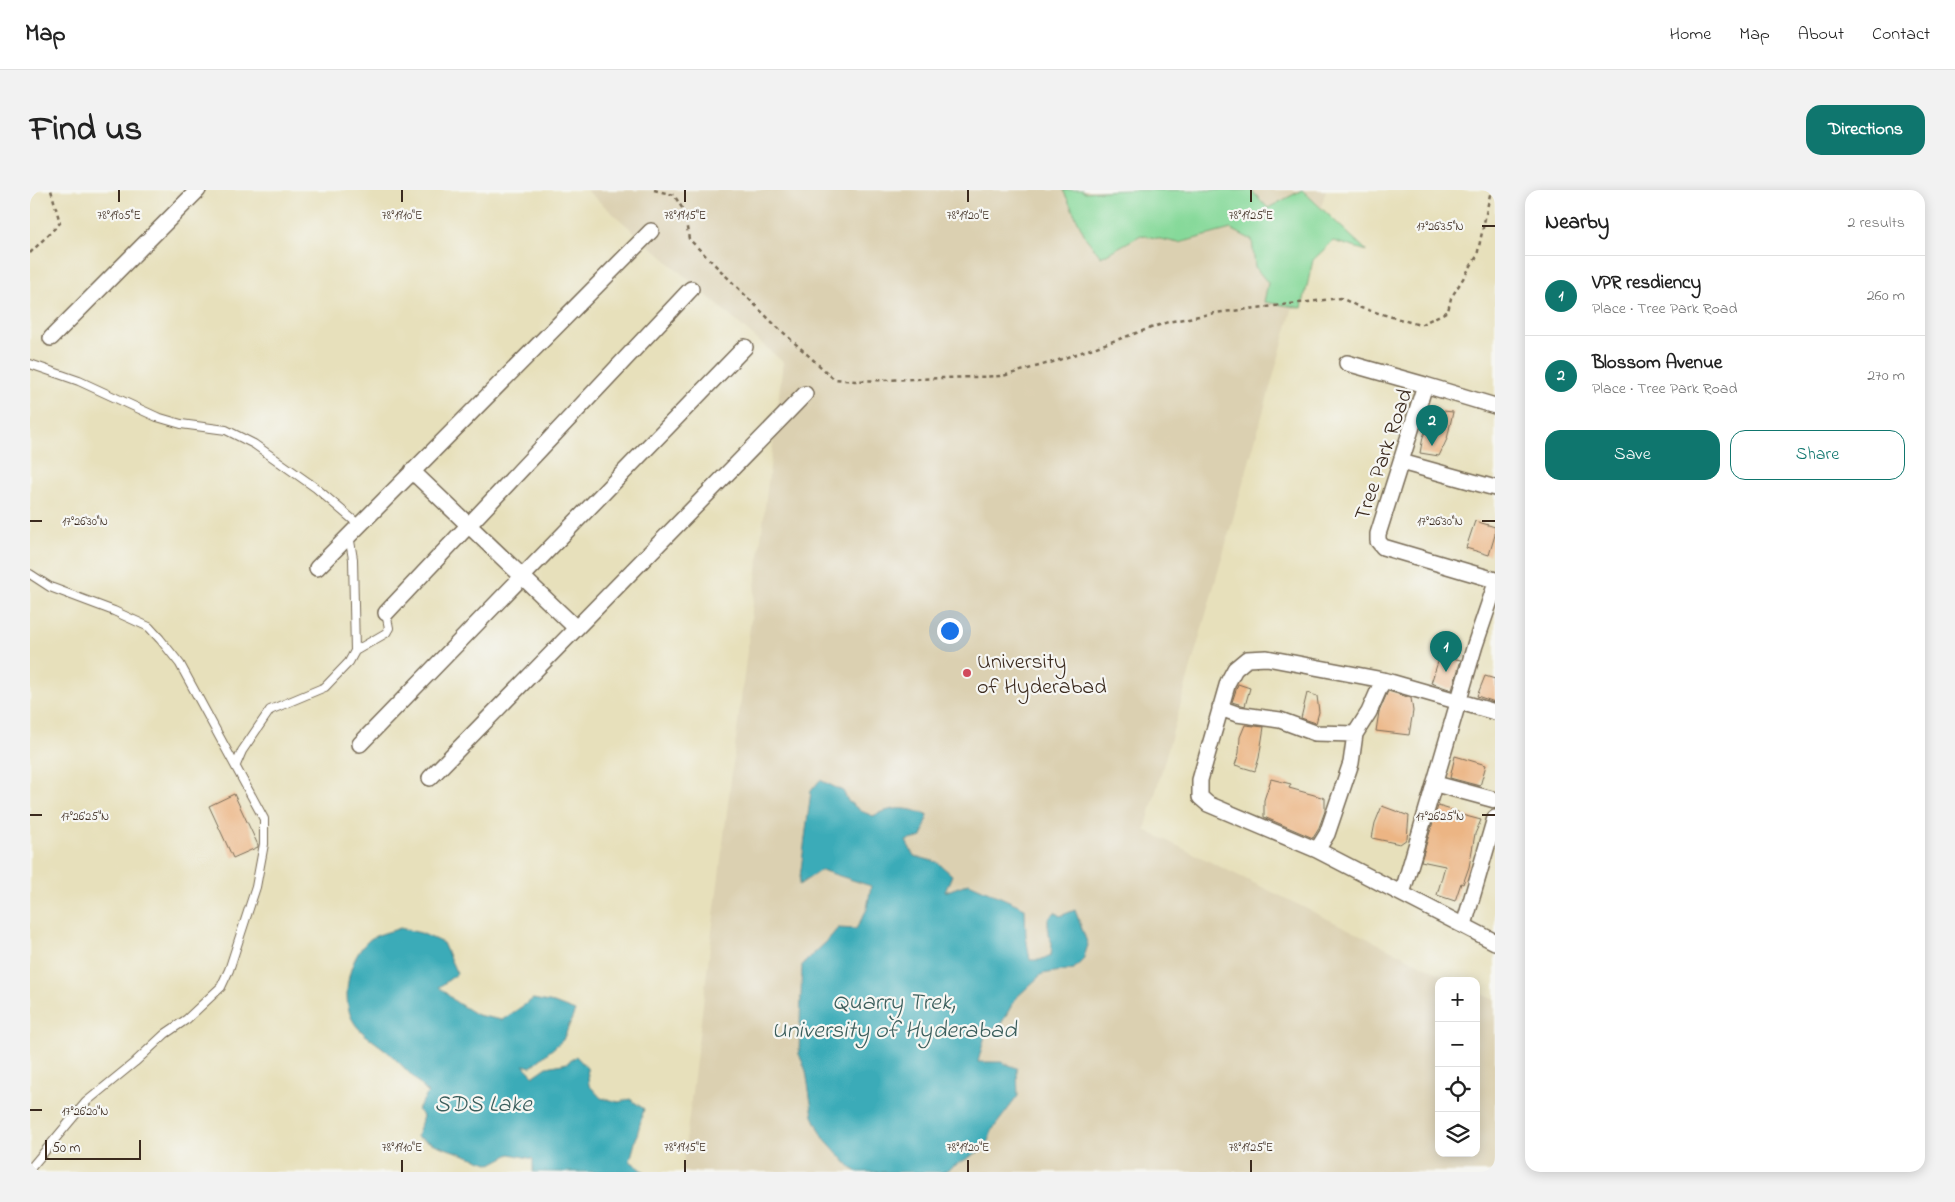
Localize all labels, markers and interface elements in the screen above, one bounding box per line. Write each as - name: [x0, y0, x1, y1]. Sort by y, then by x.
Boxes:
- text: Map: [25, 17, 66, 52]
- text: Home: [1670, 22, 1711, 48]
- text: Map: [1739, 22, 1770, 48]
- text: About: [1798, 22, 1844, 48]
- text: Contact: [1872, 22, 1930, 48]
- text: Find us: [30, 105, 142, 156]
- button: Directions: [1806, 105, 1925, 155]
- text: 78°19'05"E: [97, 207, 141, 225]
- text: 78°19'10"E: [382, 207, 422, 225]
- text: 78°19'15"E: [664, 207, 706, 225]
- text: 78°19'20"E: [947, 207, 989, 225]
- text: 78°19'25"E: [1229, 207, 1273, 225]
- text: Nearby: [1545, 208, 1609, 238]
- text: 2 results: [1847, 211, 1905, 235]
- text: 17°26'35"N: [1416, 218, 1464, 236]
- text: VPR resdiency: [1592, 270, 1701, 297]
- text: 1: [1558, 284, 1564, 308]
- text: 260 m: [1867, 284, 1905, 308]
- text: Place · Tree Park Road: [1592, 297, 1738, 321]
- text: Blossom Avenue: [1592, 350, 1722, 377]
- text: 2: [1557, 364, 1565, 388]
- text: 270 m: [1867, 364, 1905, 388]
- text: Place · Tree Park Road: [1592, 377, 1738, 401]
- street label: Tree Park Road: [1347, 385, 1422, 525]
- pin: 2: [1416, 405, 1448, 446]
- button: Save: [1545, 430, 1720, 480]
- button: Share: [1730, 430, 1905, 480]
- text: 17°26'30"N: [62, 513, 108, 531]
- text: 17°26'30"N: [1417, 513, 1463, 531]
- your location: [937, 618, 963, 644]
- pin: 1: [1430, 631, 1462, 672]
- place label: University of Hyderabad: [977, 647, 1107, 705]
- marker: University of Hyderabad: [961, 667, 973, 679]
- text: 17°26'25"N: [61, 808, 109, 826]
- text: 17°26'25"N: [1416, 808, 1464, 826]
- map controls: [1435, 977, 1480, 1157]
- button: +: [1435, 977, 1480, 1022]
- water label: Quarry Trek, University of Hyderabad: [772, 986, 1018, 1049]
- button: −: [1435, 1022, 1480, 1067]
- button: locate: [1435, 1067, 1480, 1112]
- water label: SDS Lake: [434, 1088, 533, 1123]
- text: 17°26'20"N: [62, 1103, 108, 1121]
- button: layers: [1435, 1112, 1480, 1157]
- scale bar: [45, 1137, 141, 1160]
- text: 50 m: [52, 1138, 80, 1159]
- text: 78°19'10"E: [382, 1139, 422, 1157]
- text: 78°19'15"E: [664, 1139, 706, 1157]
- text: 78°19'20"E: [947, 1139, 989, 1157]
- text: 78°19'25"E: [1229, 1139, 1273, 1157]

